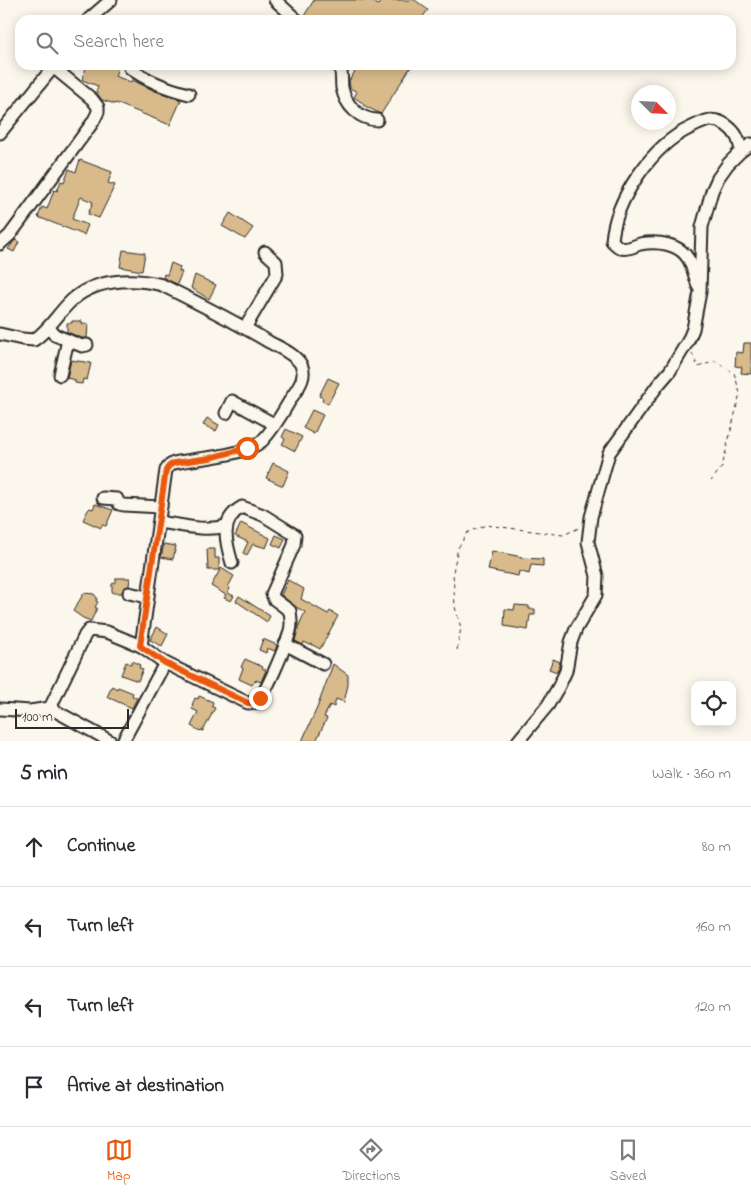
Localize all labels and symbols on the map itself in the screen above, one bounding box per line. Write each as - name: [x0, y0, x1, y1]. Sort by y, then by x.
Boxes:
- north arrow: [631, 85, 676, 130]
- route start: [236, 437, 259, 460]
- route end: [249, 687, 272, 710]
- scale bar: [15, 706, 129, 729]

